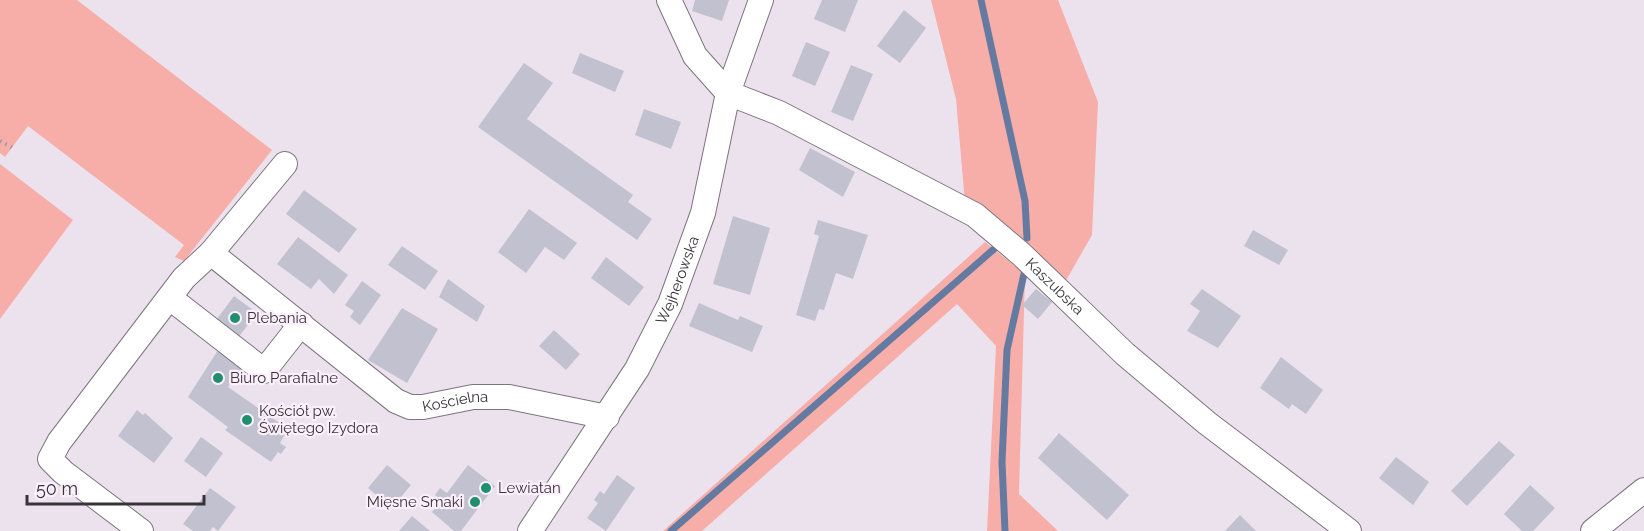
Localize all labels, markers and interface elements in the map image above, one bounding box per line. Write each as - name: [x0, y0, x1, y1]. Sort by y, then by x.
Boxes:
- street label: Wejherowska: [652, 234, 703, 328]
- street label: Kaszubska: [1022, 254, 1088, 318]
- place label: Plebania: [247, 309, 307, 327]
- marker: Plebania: [228, 311, 242, 325]
- place label: Biuro Parafialne: [230, 369, 338, 387]
- marker: Biuro Parafialne: [211, 371, 225, 385]
- street label: Kościelna: [421, 388, 488, 416]
- place label: Kościół pw. Świętego Izydora: [259, 402, 378, 437]
- marker: Kościół pw. Świętego Izydora: [240, 413, 254, 427]
- scale bar: [27, 468, 204, 506]
- text: 50 m: [36, 478, 78, 499]
- place label: Lewiatan: [498, 479, 561, 497]
- marker: Lewiatan: [479, 481, 493, 495]
- place label: Mięsne Smaki: [367, 493, 463, 511]
- marker: Mięsne Smaki: [468, 495, 482, 509]

